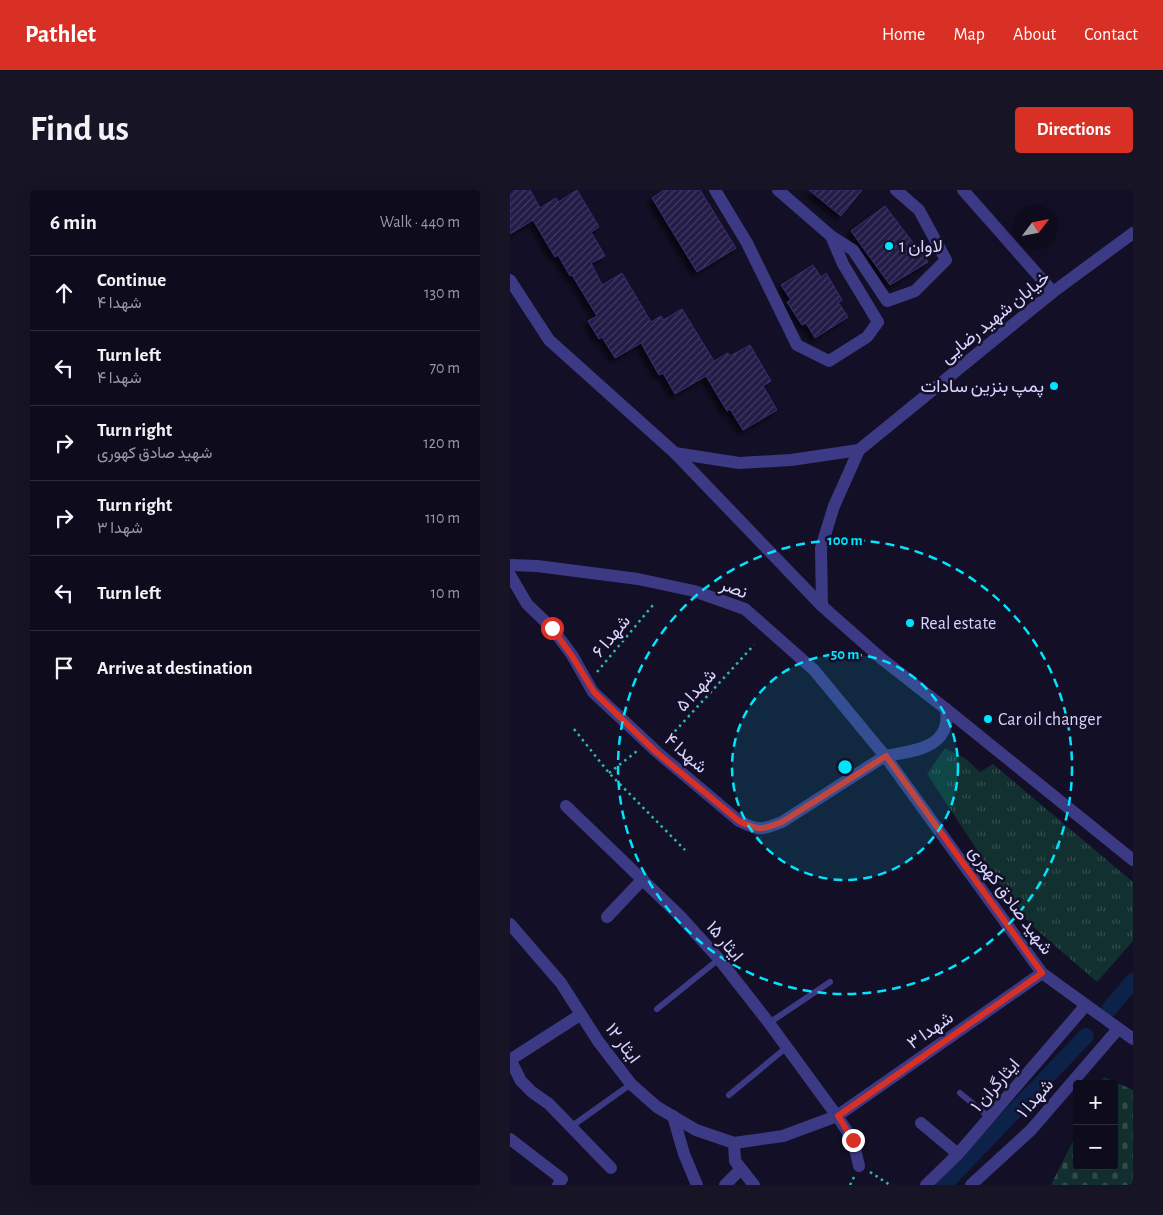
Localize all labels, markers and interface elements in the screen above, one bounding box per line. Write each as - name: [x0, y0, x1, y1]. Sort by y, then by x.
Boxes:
- text: Pathlet: [25, 23, 96, 47]
- text: Home: [882, 26, 925, 44]
- text: Map: [953, 26, 985, 44]
- text: About: [1013, 26, 1056, 44]
- text: Contact: [1084, 26, 1138, 44]
- button: Directions: [1015, 107, 1133, 153]
- text: Find us: [30, 112, 129, 147]
- north arrow: [1013, 205, 1058, 250]
- text: 6 min: [50, 212, 97, 233]
- text: Walk · 440 m: [380, 214, 460, 230]
- place label: لاوان 1: [899, 238, 943, 257]
- marker: لاوان 1: [883, 240, 895, 252]
- street label: خیابان شهید رضایی: [938, 268, 1054, 368]
- text: Continue: [97, 271, 166, 290]
- icon: ahead: [50, 279, 78, 307]
- text: 130 m: [424, 285, 460, 301]
- text: شهدا ۴: [97, 295, 142, 311]
- text: Turn left: [97, 346, 161, 365]
- icon: left: [50, 354, 78, 382]
- text: 70 m: [429, 360, 460, 376]
- text: شهدا ۴: [97, 370, 142, 386]
- place label: پمپ بنزین سادات: [920, 378, 1044, 398]
- marker: پمپ بنزین سادات: [1048, 380, 1060, 392]
- text: Turn right: [97, 421, 172, 440]
- icon: right: [50, 429, 78, 457]
- text: 120 m: [423, 435, 460, 451]
- text: شهید صادق کهوری: [97, 445, 212, 461]
- text: Turn right: [97, 496, 172, 515]
- icon: right: [50, 504, 78, 532]
- text: 110 m: [425, 510, 460, 526]
- text: شهدا ۳: [97, 520, 143, 536]
- text: 100 m: [827, 533, 863, 548]
- street label: نصر: [716, 575, 750, 603]
- icon: left: [50, 579, 78, 607]
- text: Turn left: [97, 584, 161, 603]
- text: 10 m: [431, 585, 460, 601]
- street label: شهدا ۶: [589, 612, 635, 662]
- place label: Real estate: [920, 615, 996, 633]
- route start: [541, 617, 564, 640]
- marker: Real estate: [904, 617, 916, 629]
- text: 50 m: [831, 647, 859, 662]
- icon: arrive: [50, 654, 78, 682]
- text: Arrive at destination: [97, 659, 253, 678]
- street label: شهدا ۵: [673, 666, 721, 716]
- place label: Car oil changer: [998, 711, 1102, 729]
- marker: Car oil changer: [982, 713, 994, 725]
- street label: شهدا ۴: [660, 730, 710, 778]
- centre of rings: [836, 758, 854, 776]
- street label: شهید صادق کهوری: [964, 843, 1056, 959]
- street label: ایثار ۱۵: [702, 918, 746, 966]
- street label: شهدا ۳: [904, 1009, 958, 1054]
- street label: ایثار ۱۲: [601, 1020, 643, 1068]
- street label: ایثارگران ۱: [967, 1055, 1024, 1116]
- street label: شهدا ۱: [1014, 1076, 1058, 1122]
- map controls: [1073, 1080, 1118, 1170]
- button: +: [1073, 1080, 1118, 1125]
- button: −: [1073, 1125, 1118, 1170]
- route end: [842, 1129, 865, 1152]

